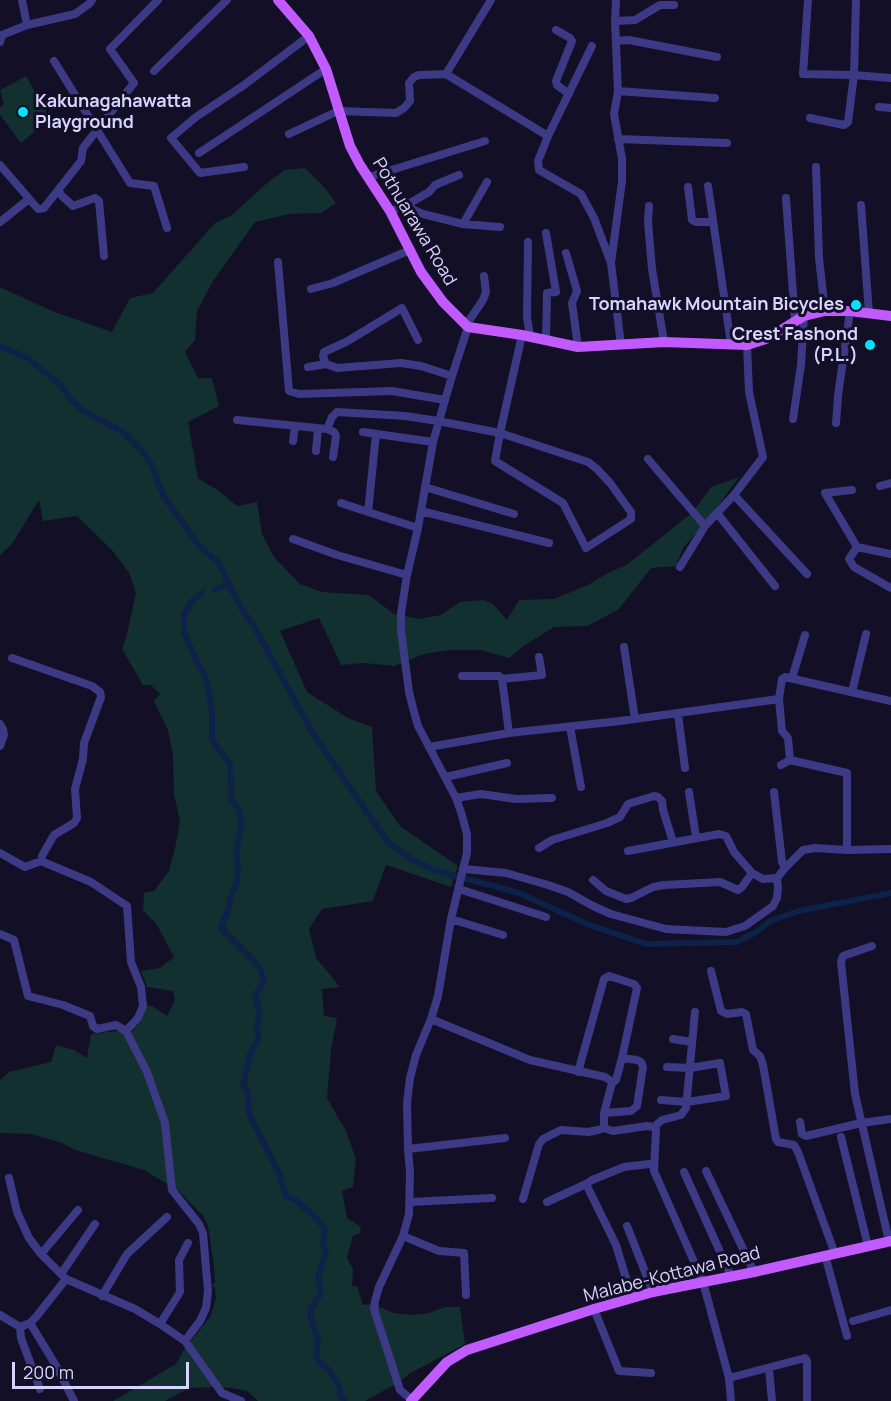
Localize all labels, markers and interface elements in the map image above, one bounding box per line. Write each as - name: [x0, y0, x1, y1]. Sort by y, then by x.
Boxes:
- place label: Kakunagahawatta Playground: [35, 91, 191, 134]
- marker: Kakunagahawatta Playground: [16, 105, 30, 119]
- street label: Pothuarawa Road: [367, 154, 461, 290]
- place label: Tomahawk Mountain Bicycles: [589, 294, 844, 316]
- marker: Tomahawk Mountain Bicycles: [849, 298, 863, 312]
- place label: Crest Fashond (P.L.): [732, 324, 858, 366]
- marker: Crest Fashond (P.L.): [863, 338, 877, 352]
- street label: Malabe-Kottawa Road: [581, 1243, 763, 1307]
- scale bar: [15, 1350, 192, 1388]
- text: 200 m: [23, 1360, 74, 1384]

